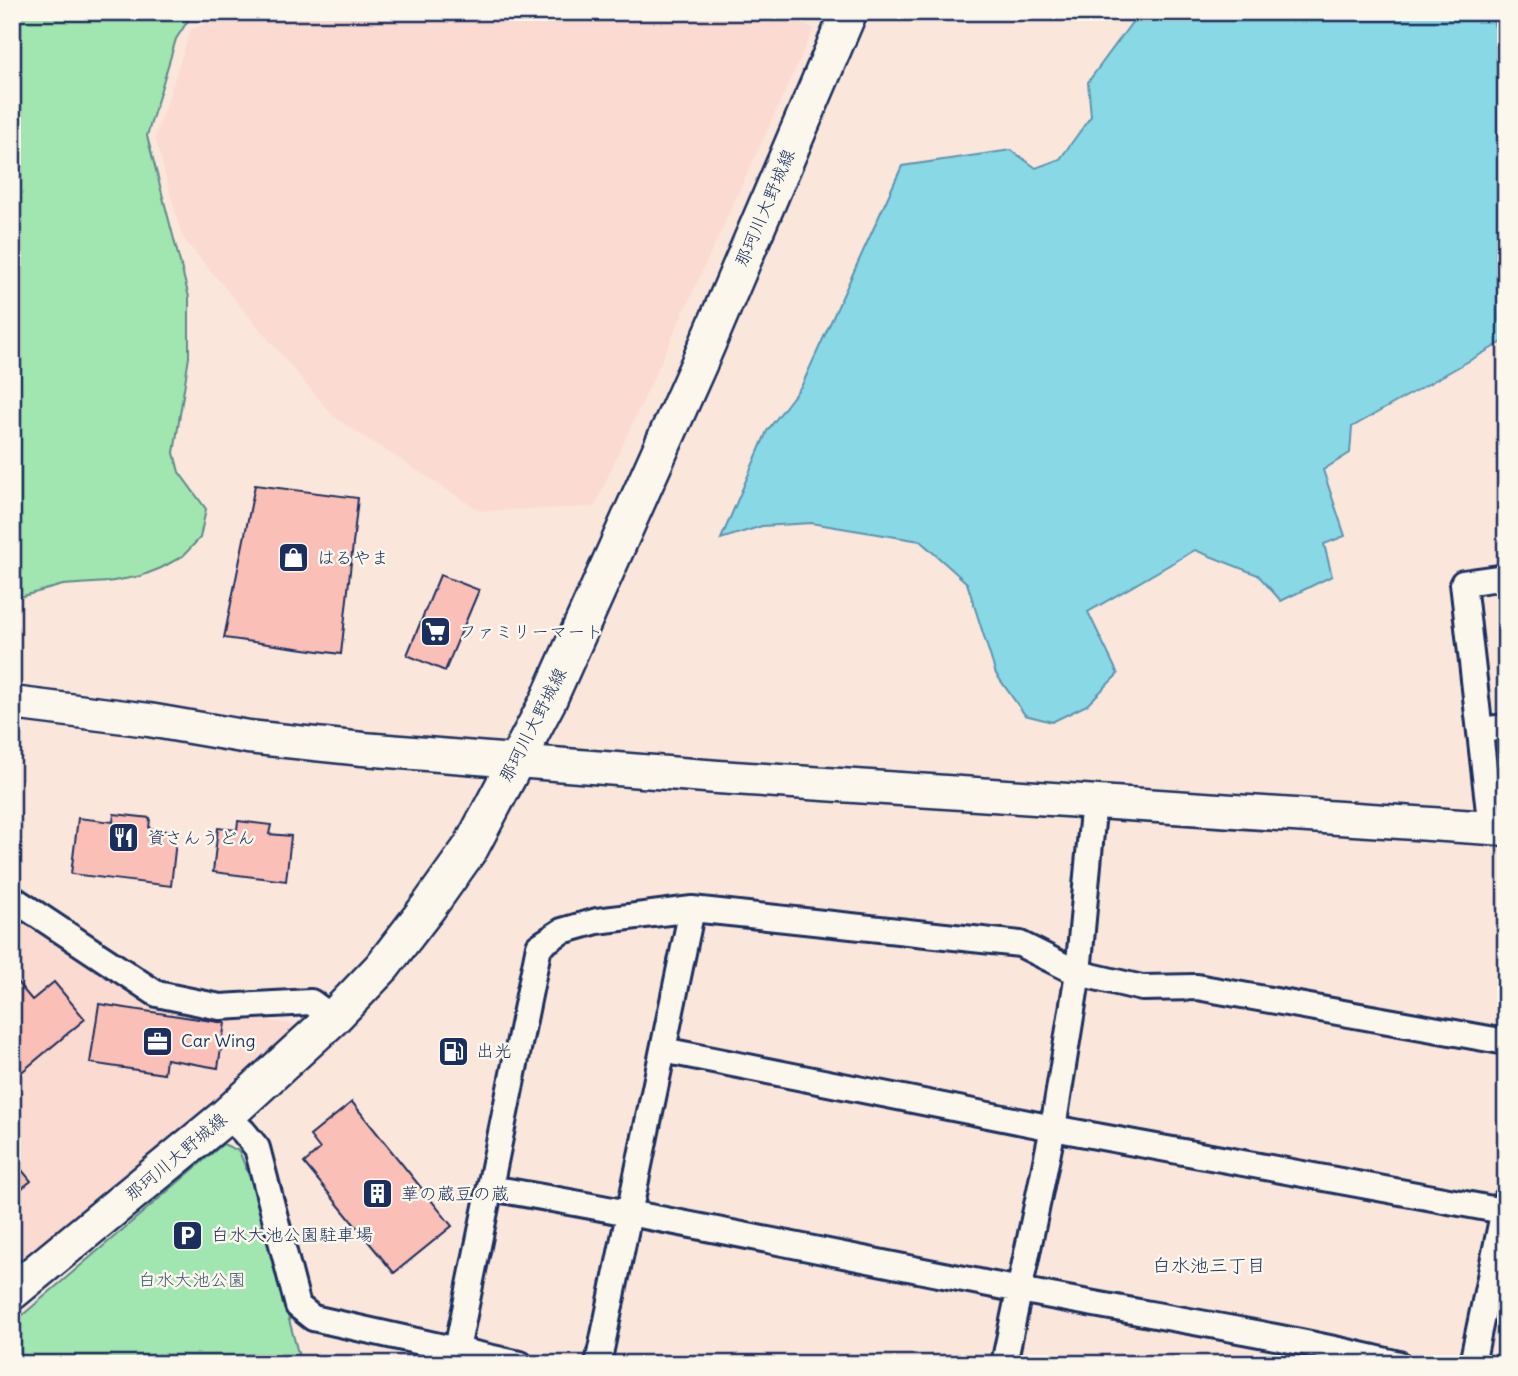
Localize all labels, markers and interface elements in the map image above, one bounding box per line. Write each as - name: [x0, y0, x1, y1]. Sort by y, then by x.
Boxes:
- street label: 那珂川大野城線: [729, 145, 800, 270]
- shop icon: はるやま: [277, 541, 311, 575]
- place label: はるやま: [317, 546, 389, 569]
- supermarket icon: ファミリーマート: [419, 615, 453, 649]
- place label: ファミリーマート: [459, 620, 603, 643]
- street label: 那珂川大野城線: [494, 663, 571, 786]
- restaurant icon: 資さんうどん: [107, 821, 141, 855]
- place label: 資さんうどん: [147, 826, 255, 849]
- office icon: Car Wing: [141, 1024, 175, 1058]
- place label: Car Wing: [181, 1029, 255, 1052]
- fuel station icon: 出光: [436, 1034, 470, 1068]
- place label: 出光: [476, 1039, 512, 1062]
- street label: 那珂川大野城線: [120, 1107, 231, 1206]
- building icon: 華の蔵豆の蔵: [361, 1177, 395, 1211]
- place label: 華の蔵豆の蔵: [401, 1182, 509, 1205]
- parking icon: 白水大池公園駐車場: [171, 1218, 205, 1252]
- place label: 白水大池公園駐車場: [211, 1223, 373, 1246]
- district label: 白水池三丁目: [1152, 1253, 1266, 1277]
- park label: 白水大池公園: [138, 1268, 246, 1291]

